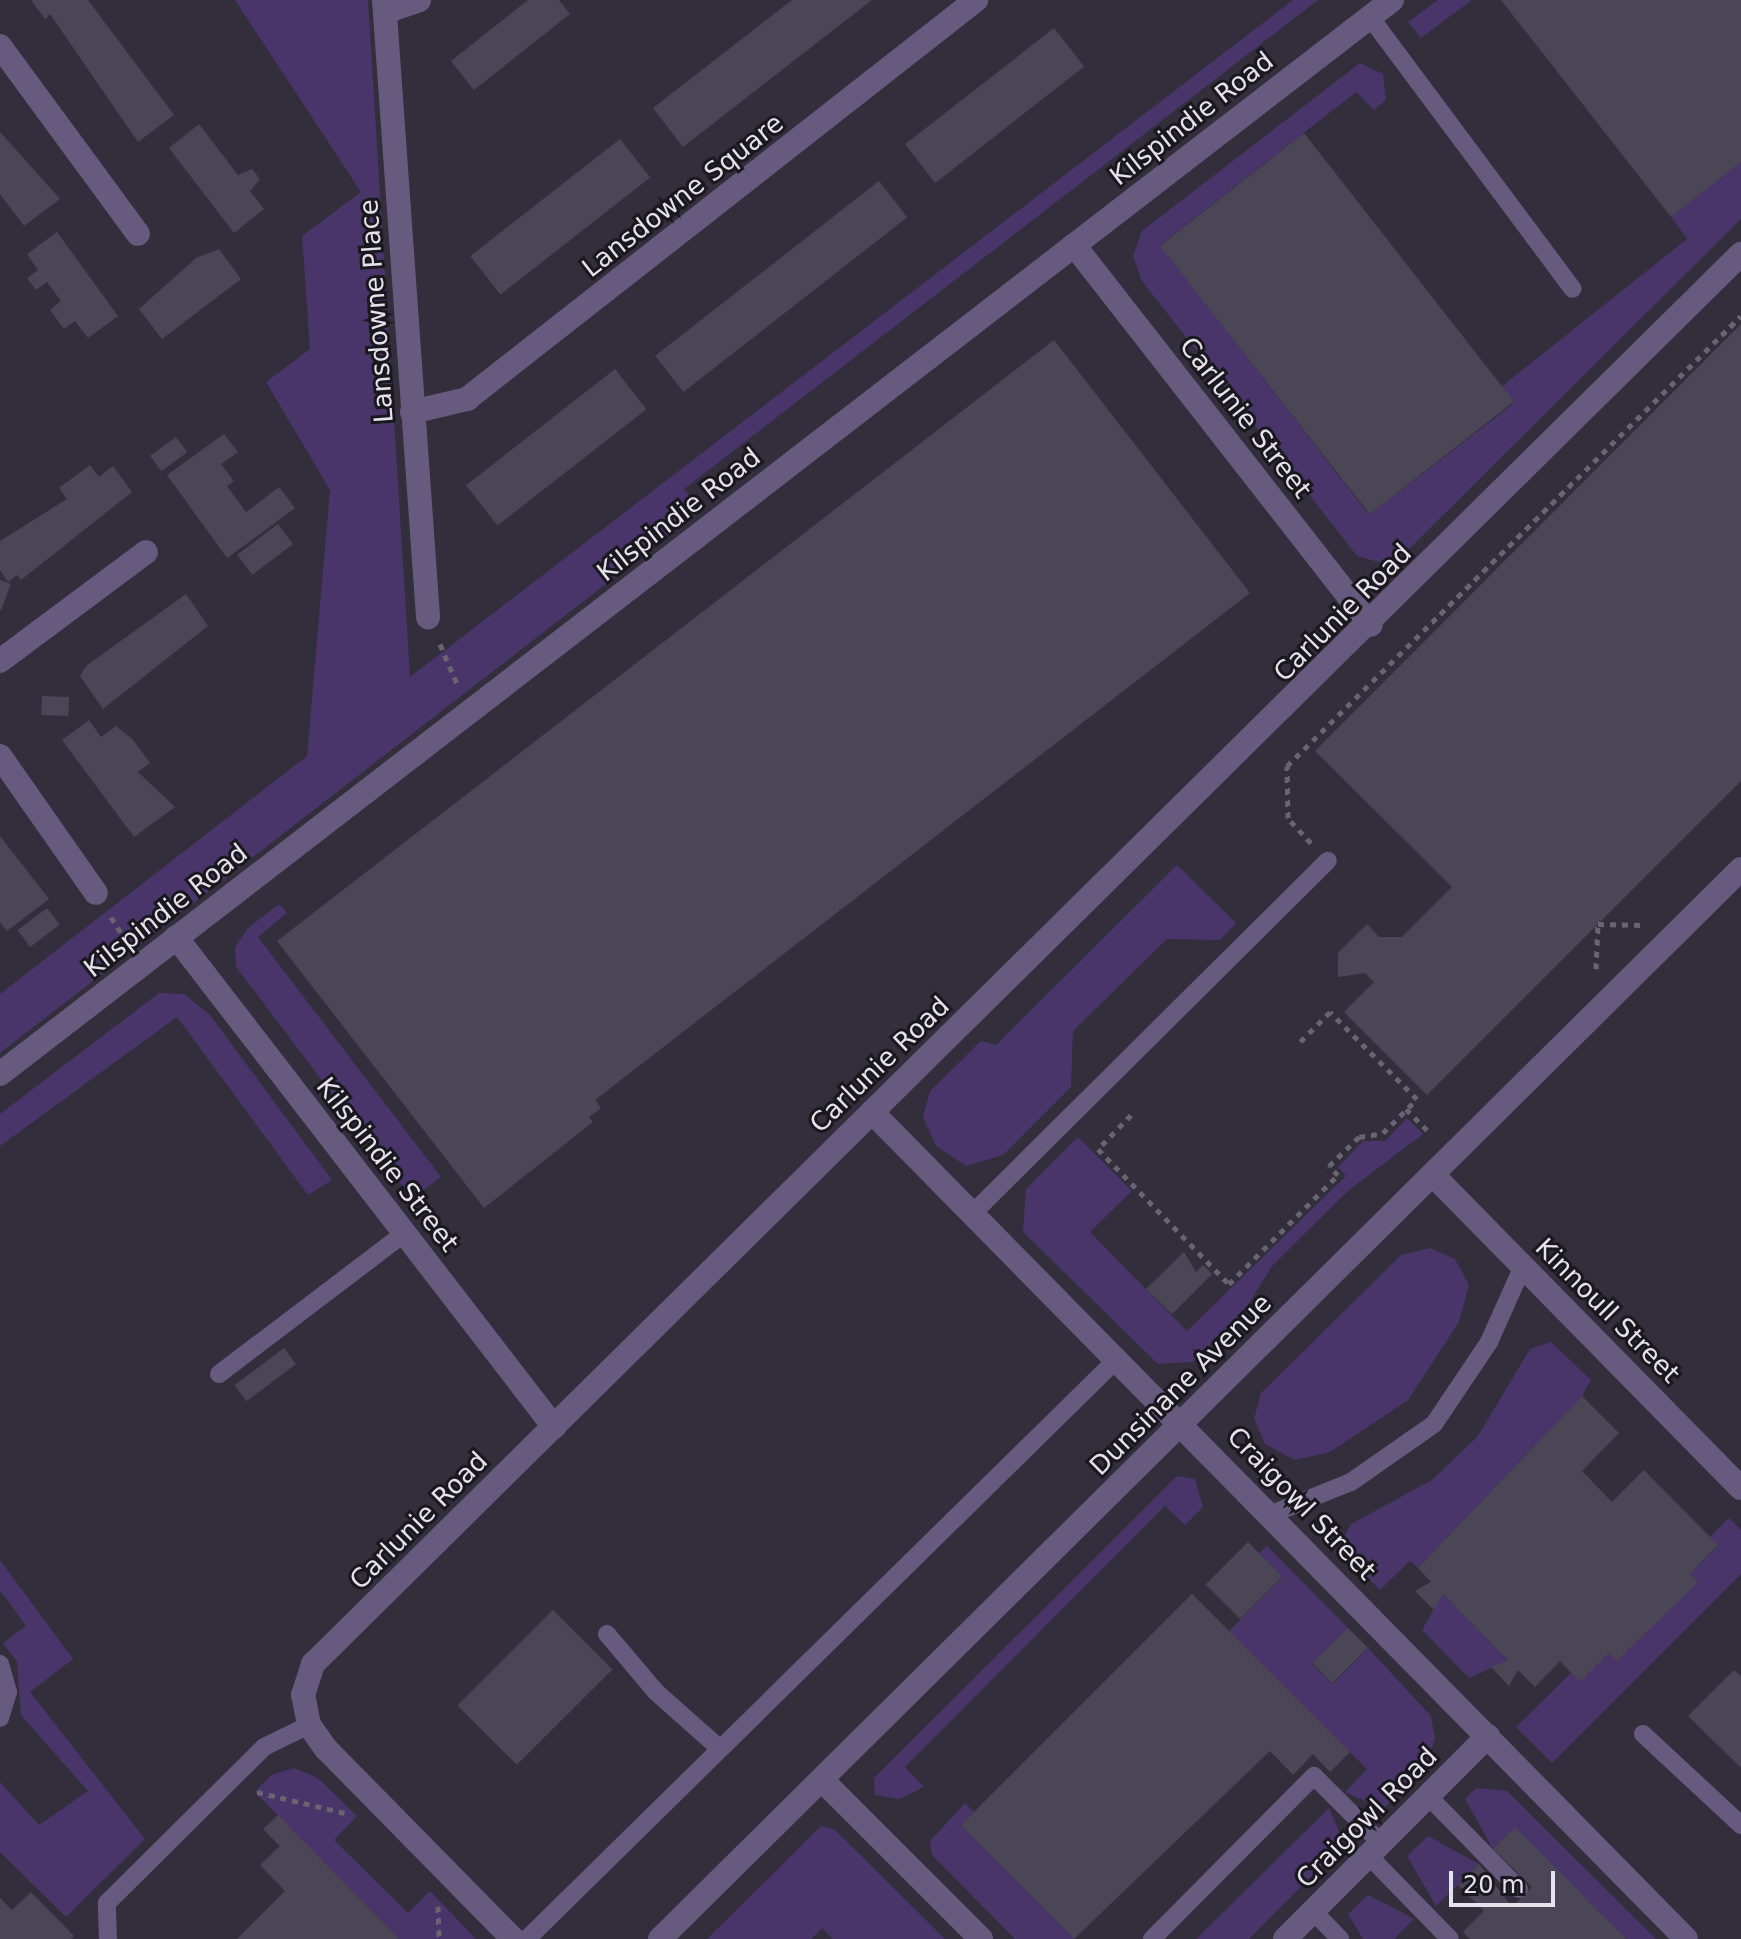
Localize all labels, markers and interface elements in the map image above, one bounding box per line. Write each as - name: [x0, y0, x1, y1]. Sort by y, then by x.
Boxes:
- street label: Kilspindie Road: [1104, 46, 1280, 192]
- street label: Lansdowne Square: [576, 108, 790, 284]
- street label: Lansdowne Place: [354, 198, 400, 424]
- street label: Carlunie Street: [1173, 331, 1317, 505]
- street label: Kilspindie Road: [591, 442, 767, 588]
- street label: Carlunie Road: [1268, 538, 1418, 688]
- street label: Kilspindie Road: [78, 838, 254, 984]
- street label: Carlunie Road: [804, 991, 956, 1139]
- street label: Kilspindie Street: [309, 1072, 465, 1258]
- street label: Kinnoull Street: [1528, 1232, 1686, 1390]
- street label: Dunsinane Avenue: [1084, 1288, 1278, 1482]
- street label: Craigowl Street: [1220, 1421, 1382, 1587]
- street label: Carlunie Road: [344, 1446, 494, 1596]
- street label: Craigowl Road: [1290, 1741, 1444, 1895]
- scale bar: [1453, 1855, 1559, 1905]
- text: 20 m: [1463, 1871, 1525, 1899]

